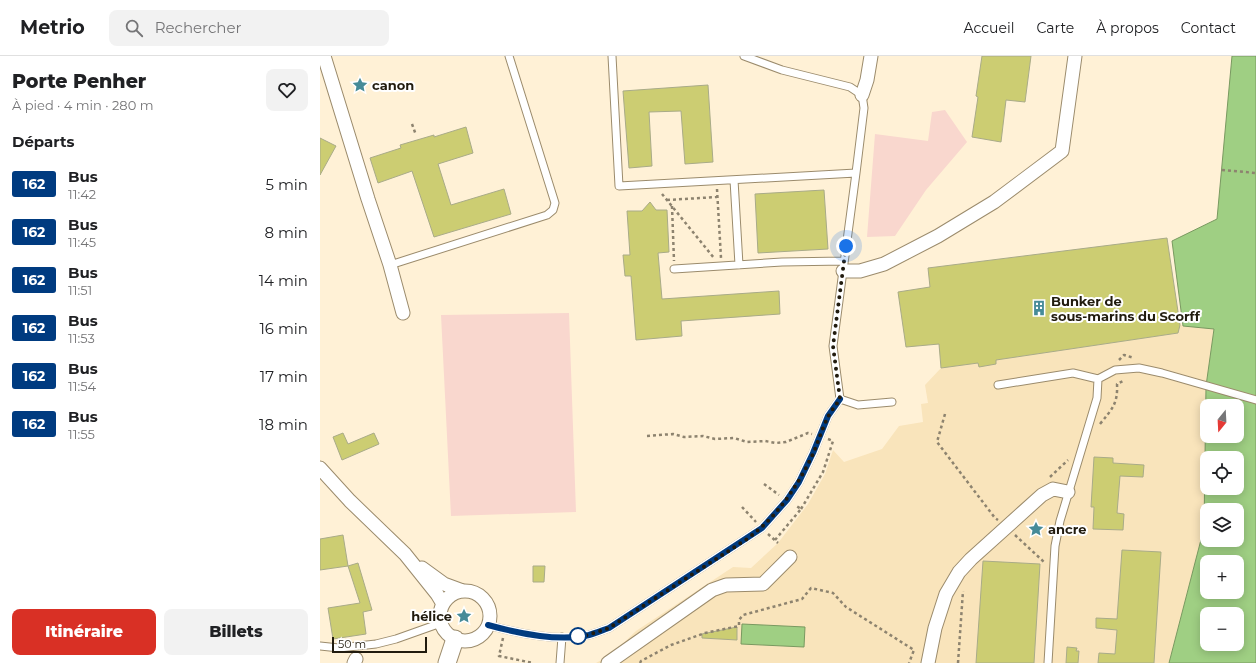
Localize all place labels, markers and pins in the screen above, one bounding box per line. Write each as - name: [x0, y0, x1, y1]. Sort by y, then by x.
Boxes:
- place icon: canon: [351, 76, 369, 94]
- place label: canon: [372, 77, 414, 93]
- place label: Bunker de sous-marins du Scorff: [1051, 293, 1201, 324]
- building icon: Bunker de sous-marins du Scorff: [1030, 299, 1048, 317]
- place icon: ancre: [1027, 520, 1045, 538]
- place label: ancre: [1048, 521, 1086, 537]
- place icon: hélice: [455, 607, 473, 625]
- place label: hélice: [411, 608, 452, 624]
- unlabelled marker: [569, 627, 587, 645]

